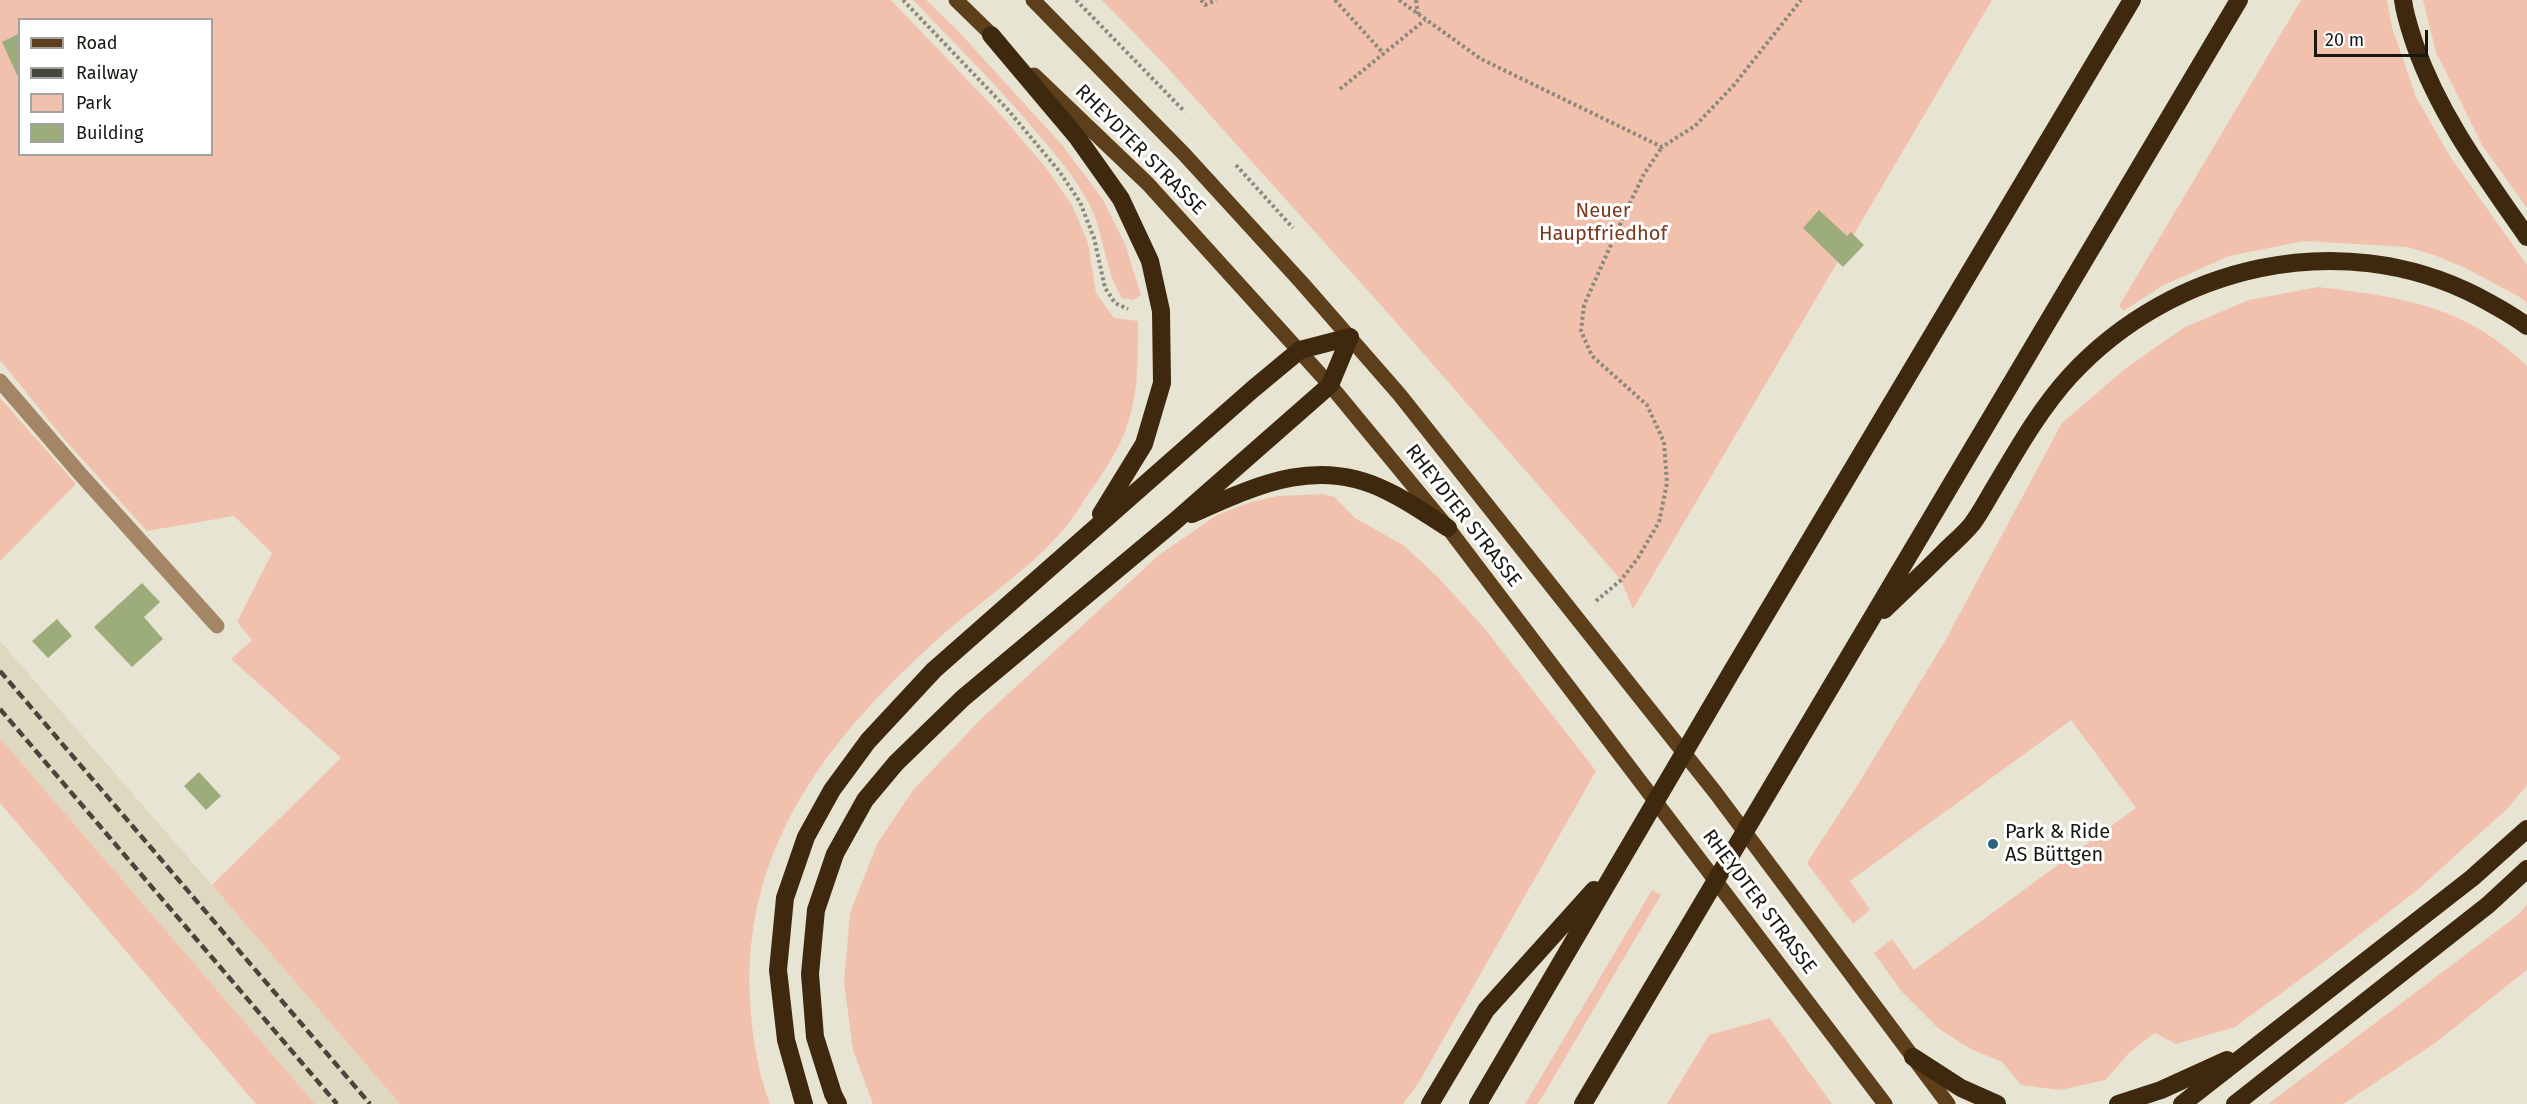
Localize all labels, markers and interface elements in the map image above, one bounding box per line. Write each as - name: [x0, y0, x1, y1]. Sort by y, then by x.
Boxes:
- legend: [18, 18, 213, 156]
- scale bar: [2317, 18, 2431, 56]
- text: 20 m: [2325, 29, 2364, 51]
- text: Road: [76, 32, 118, 54]
- text: Railway: [76, 62, 138, 84]
- street label: RHEYDTER STRASSE: [1070, 80, 1210, 220]
- text: Park: [76, 92, 111, 114]
- text: Building: [76, 122, 143, 144]
- park label: Neuer Hauptfriedhof: [1539, 199, 1667, 246]
- street label: RHEYDTER STRASSE: [1400, 440, 1526, 592]
- place label: Park & Ride AS Büttgen: [2005, 820, 2110, 867]
- street label: RHEYDTER STRASSE: [1697, 825, 1821, 979]
- marker: Park & Ride AS Büttgen: [1986, 837, 2000, 851]

